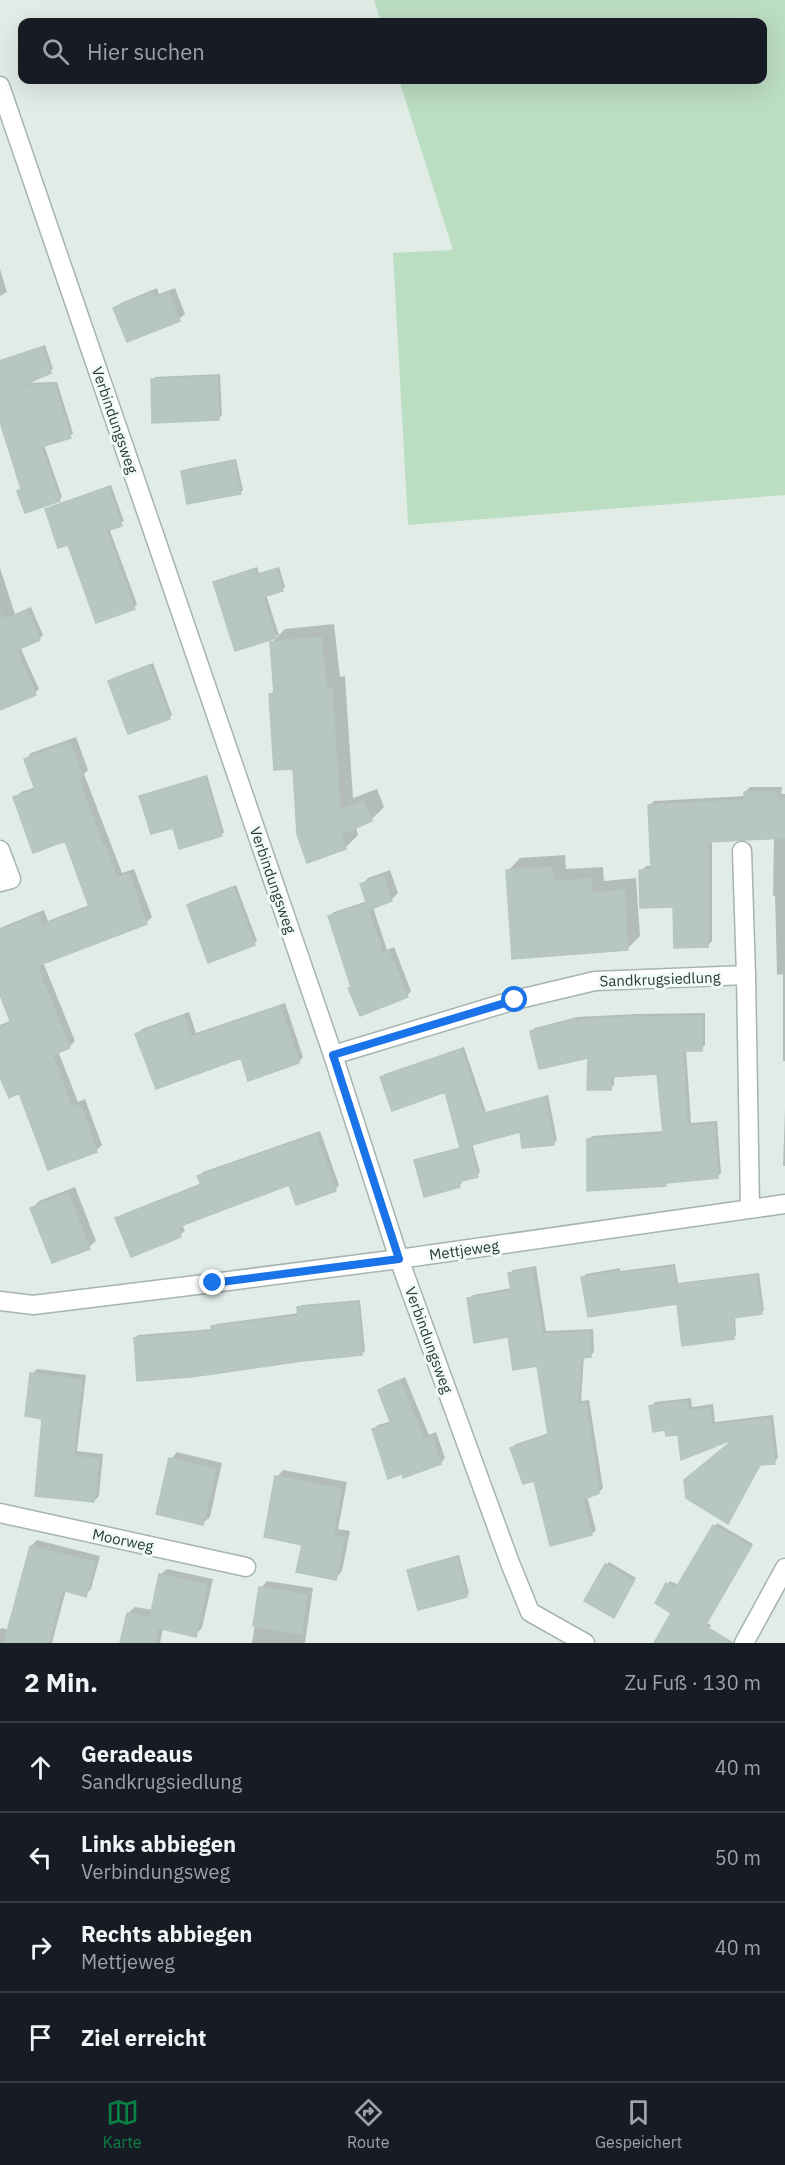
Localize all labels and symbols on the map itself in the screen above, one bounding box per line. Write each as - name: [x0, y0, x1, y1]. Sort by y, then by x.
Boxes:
- street label: Verbindungsweg: [88, 364, 142, 476]
- street label: Verbindungsweg: [246, 824, 300, 936]
- street label: Sandkrugsiedlung: [599, 967, 721, 991]
- route start: [501, 986, 527, 1012]
- street label: Mettjeweg: [428, 1236, 500, 1264]
- route end: [199, 1269, 225, 1295]
- street label: Verbindungsweg: [401, 1284, 457, 1396]
- street label: Moorweg: [91, 1524, 155, 1556]

